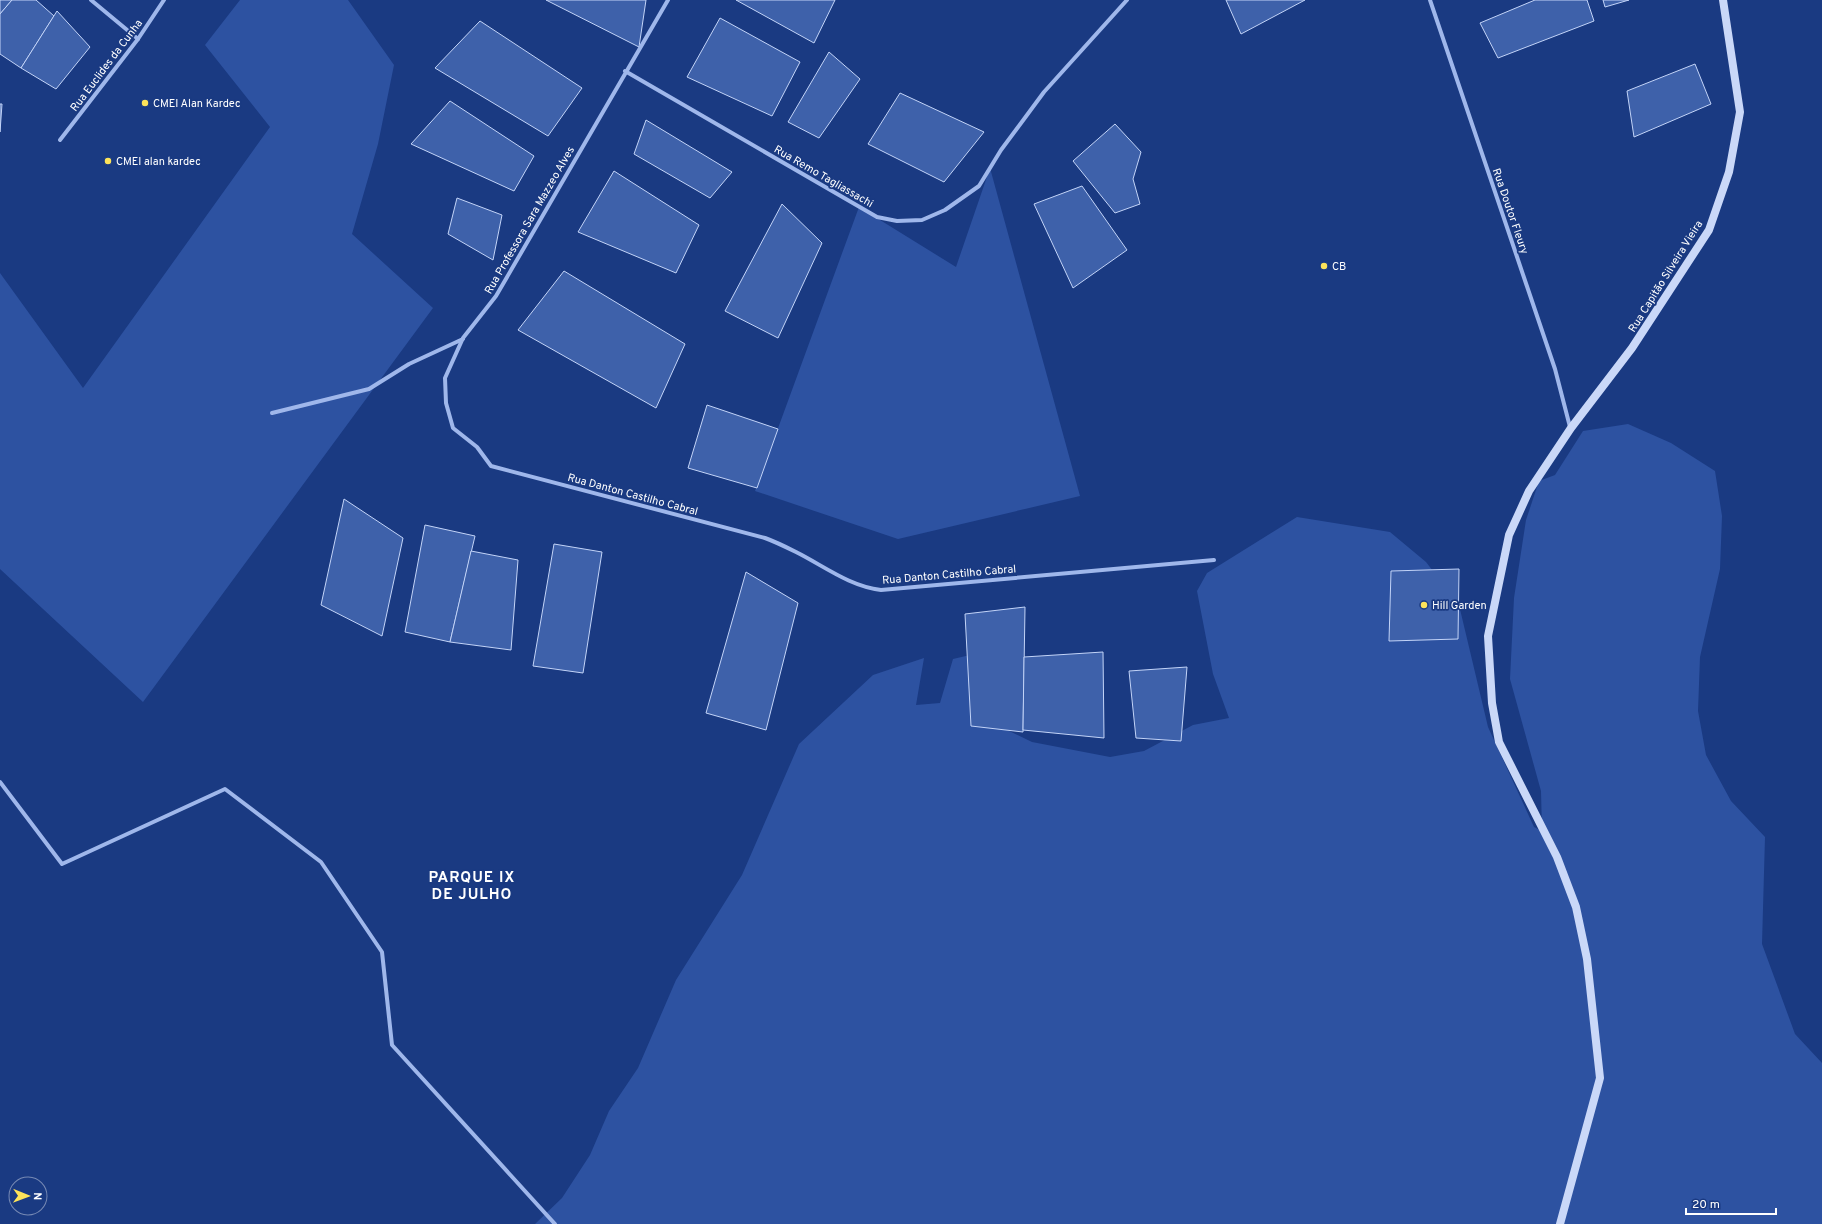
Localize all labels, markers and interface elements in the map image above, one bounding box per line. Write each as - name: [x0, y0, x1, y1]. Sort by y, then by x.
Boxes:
- street label: Rua Euclides da Cunha: [68, 17, 146, 114]
- place label: CMEI Alan Kardec: [153, 97, 240, 111]
- marker: CMEI Alan Kardec: [140, 98, 150, 108]
- street label: Rua Remo Tagliassachi: [771, 143, 876, 211]
- street label: Rua Professora Sara Mazzeo Alves: [482, 144, 578, 297]
- place label: CMEI alan kardec: [116, 155, 201, 169]
- marker: CMEI alan kardec: [103, 156, 113, 166]
- street label: Rua Doutor Fleury: [1489, 167, 1531, 256]
- street label: Rua Capitão Silveira Vieira: [1626, 218, 1706, 335]
- place label: CB: [1332, 260, 1346, 274]
- marker: CB: [1319, 261, 1329, 271]
- street label: Rua Danton Castilho Cabral: [566, 471, 699, 519]
- street label: Rua Danton Castilho Cabral: [882, 562, 1017, 588]
- place label: Hill Garden: [1432, 599, 1487, 613]
- marker: Hill Garden: [1419, 600, 1429, 610]
- district label: PARQUE IX DE JULHO: [429, 869, 516, 905]
- north arrow: [8, 1176, 48, 1216]
- scale bar: [1686, 1190, 1776, 1216]
- text: N: [30, 1192, 44, 1200]
- text: 20 m: [1692, 1197, 1720, 1213]

